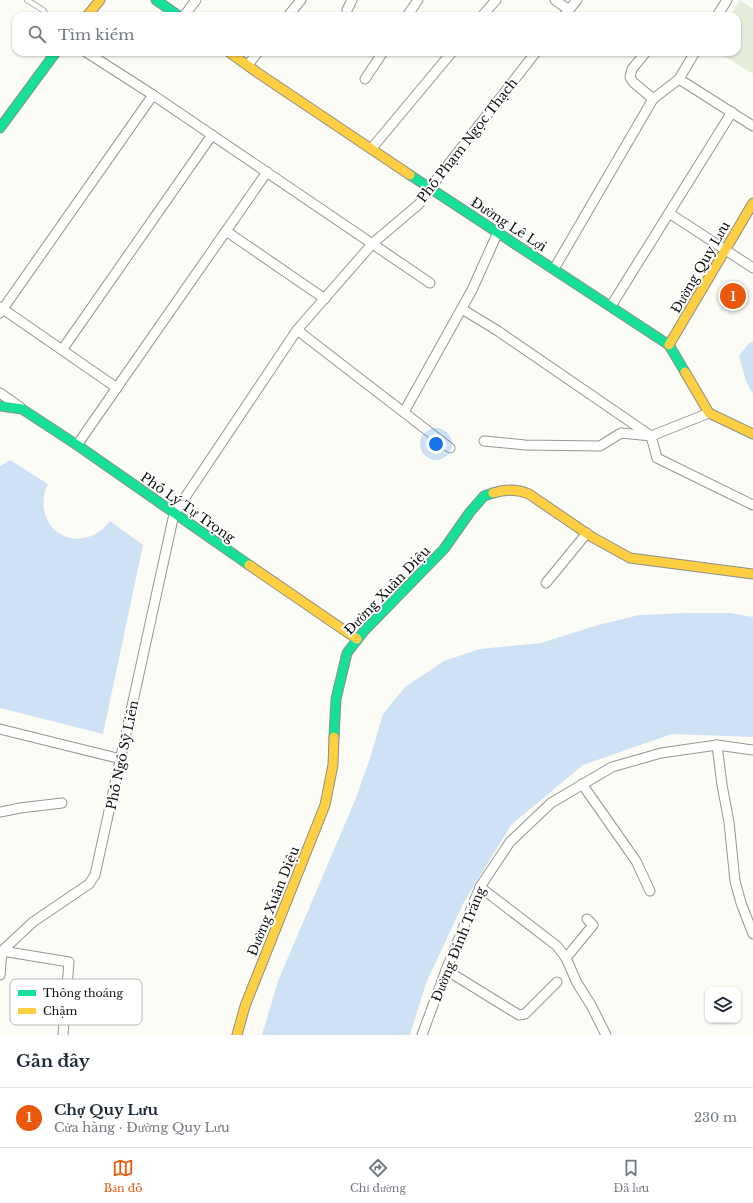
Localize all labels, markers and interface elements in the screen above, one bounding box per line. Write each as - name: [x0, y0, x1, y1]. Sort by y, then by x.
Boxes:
- search box: [12, 12, 741, 56]
- icon: search: [26, 23, 48, 45]
- text: Tìm kiếm: [58, 25, 134, 44]
- street label: Phố Phạm Ngọc Thạch: [414, 75, 521, 206]
- street label: Đường Lê Lợi: [468, 194, 550, 256]
- street label: Đường Quy Lưu: [667, 218, 734, 316]
- pin: 1: [720, 281, 746, 311]
- your location: [426, 434, 446, 454]
- street label: Phố Lý Tự Trọng: [137, 468, 238, 546]
- street label: Đường Xuân Diệu: [341, 542, 434, 638]
- street label: Phố Ngô Sỹ Liên: [103, 699, 142, 811]
- street label: Đường Xuân Diệu: [244, 844, 303, 958]
- street label: Đường Đinh Tráng: [428, 884, 489, 1004]
- legend: [10, 979, 142, 1025]
- text: Thông thoáng: [43, 986, 123, 1000]
- map controls: [705, 987, 741, 1023]
- button: layers: [705, 987, 741, 1023]
- text: Chậm: [43, 1004, 77, 1018]
- text: Gần đây: [16, 1051, 90, 1072]
- text: Chợ Quy Lưu: [54, 1100, 158, 1119]
- text: 1: [26, 1109, 32, 1126]
- text: 230 m: [694, 1109, 737, 1126]
- text: Cửa hàng · Đường Quy Lưu: [54, 1119, 230, 1136]
- tab: Bản đồ: [104, 1157, 142, 1195]
- tab: Chỉ đường: [350, 1157, 406, 1195]
- tab: Đã lưu: [614, 1157, 649, 1195]

